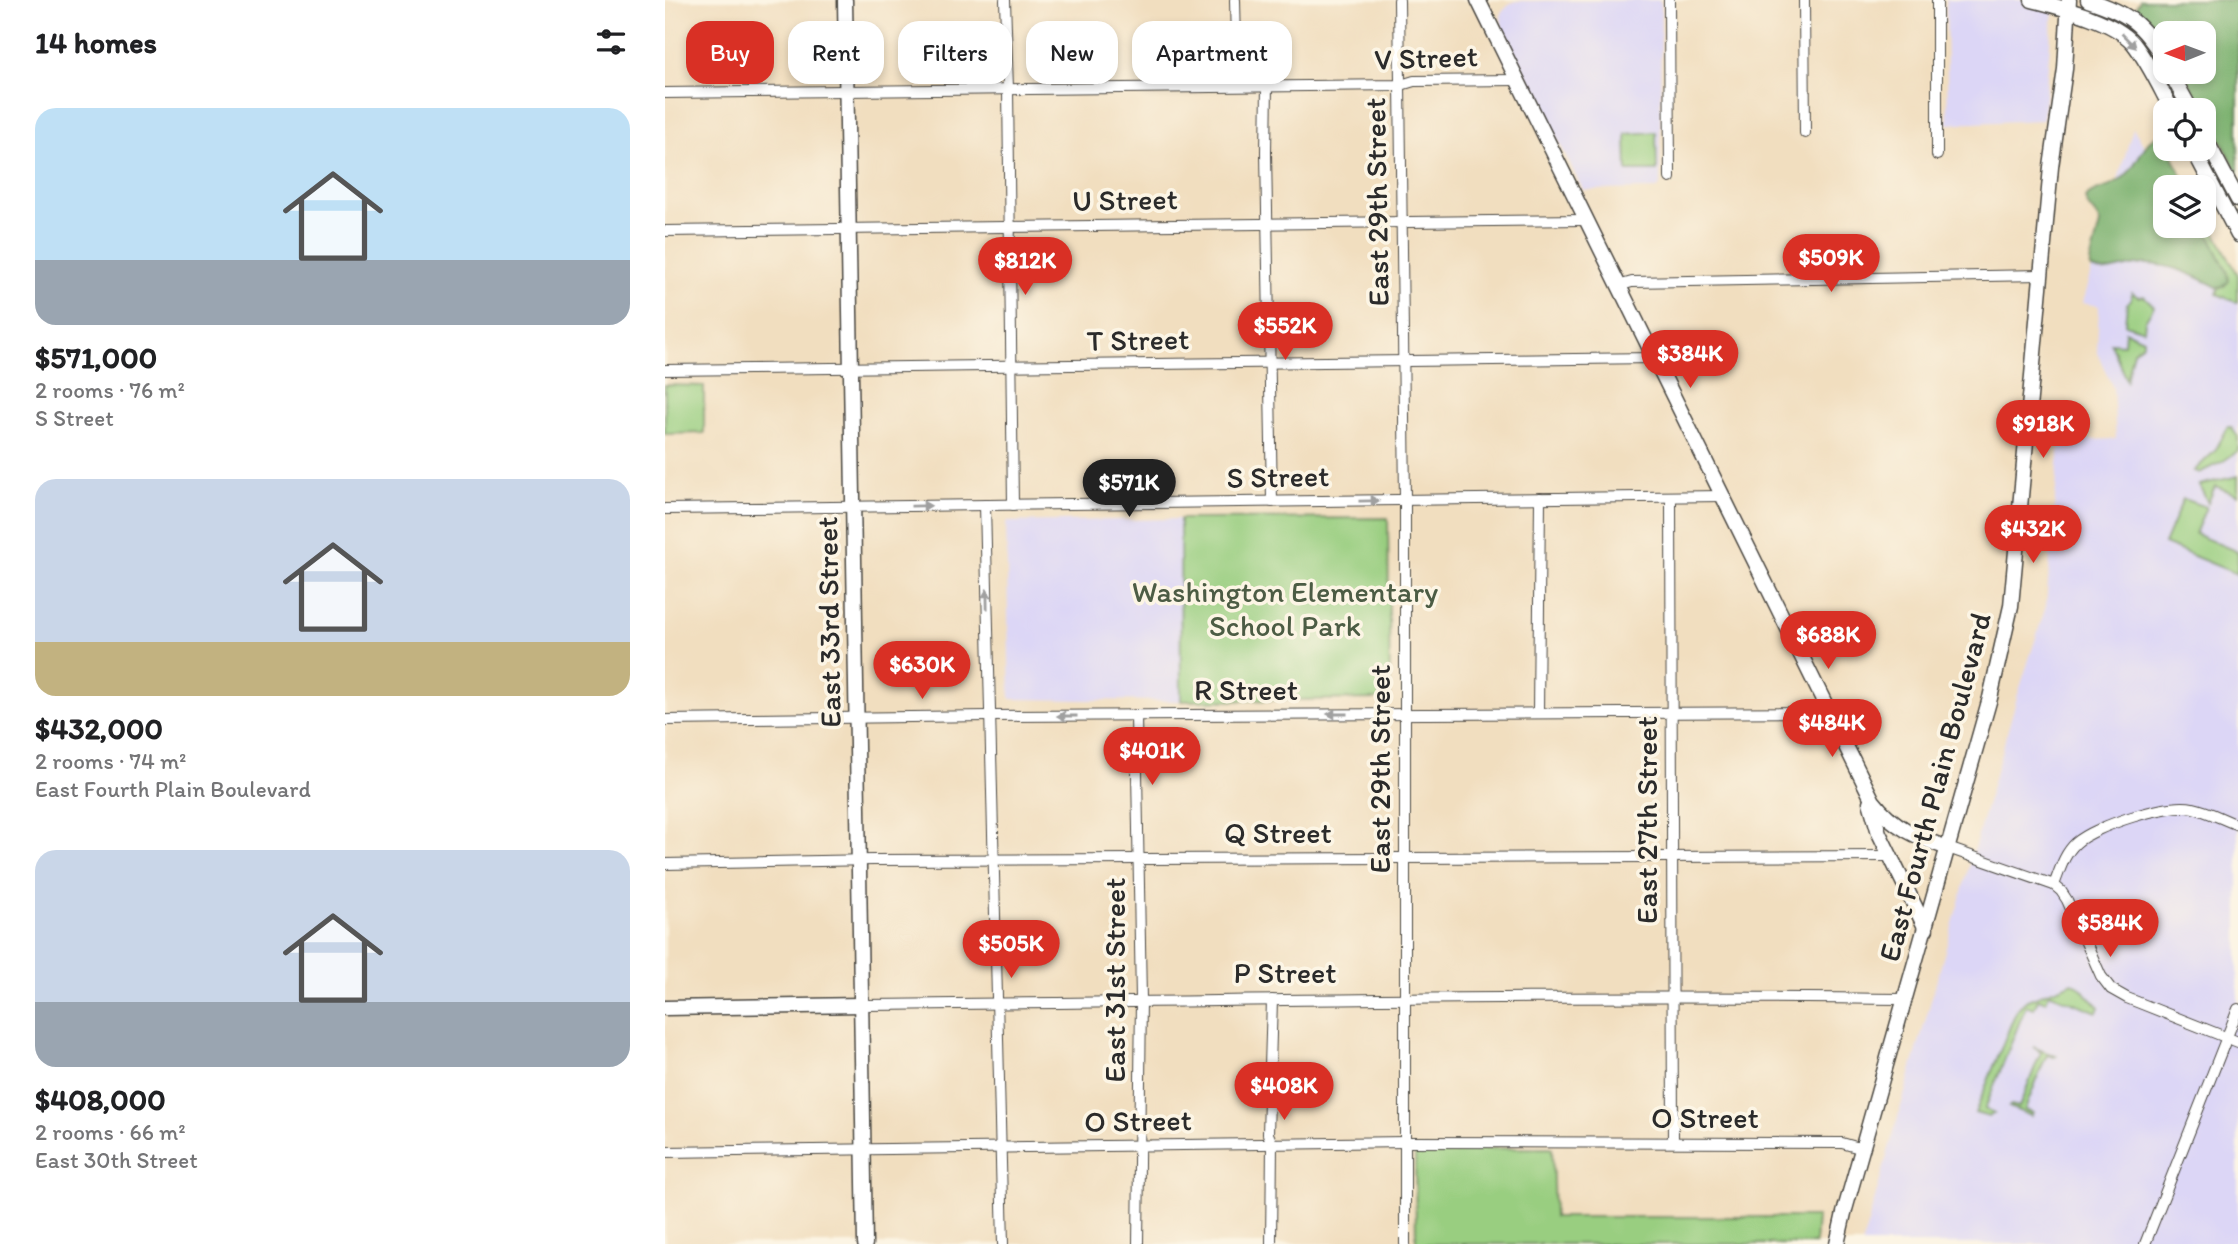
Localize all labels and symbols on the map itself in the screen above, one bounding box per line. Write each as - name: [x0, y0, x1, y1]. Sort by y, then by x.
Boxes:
- north arrow: [2153, 21, 2215, 84]
- one-way arrow: [2120, 32, 2136, 49]
- street label: V Street: [1374, 37, 1478, 78]
- street label: East 29th Street: [1356, 97, 1397, 307]
- street label: U Street: [1072, 180, 1178, 219]
- pin: $509K: [1782, 234, 1880, 294]
- pin: $812K: [976, 238, 1074, 297]
- pin: $552K: [1236, 302, 1334, 362]
- street label: T Street: [1086, 320, 1190, 359]
- pin: $384K: [1641, 330, 1739, 390]
- pin: $918K: [1994, 400, 2092, 460]
- street label: S Street: [1226, 457, 1330, 496]
- pin: $571K: [1080, 460, 1178, 519]
- one-way arrow: [1358, 495, 1380, 506]
- one-way arrow: [910, 500, 932, 512]
- pin: $432K: [1984, 505, 2082, 565]
- street label: East 33rd Street: [808, 516, 849, 728]
- park label: Washington Elementary School Park: [1132, 573, 1438, 644]
- one-way arrow: [981, 588, 993, 610]
- street label: East Fourth Plain Boulevard: [1870, 608, 1999, 965]
- pin: $688K: [1779, 612, 1877, 671]
- pin: $630K: [873, 642, 971, 701]
- street label: East 29th Street: [1361, 665, 1398, 873]
- street label: R Street: [1194, 671, 1298, 708]
- pin: $484K: [1783, 700, 1881, 759]
- one-way arrow: [1325, 708, 1347, 720]
- one-way arrow: [1056, 710, 1078, 721]
- street label: East 27th Street: [1628, 716, 1665, 924]
- pin: $401K: [1103, 728, 1201, 787]
- street label: Q Street: [1224, 814, 1332, 851]
- street label: East 31st Street: [1096, 877, 1133, 1083]
- pin: $584K: [2061, 900, 2159, 959]
- pin: $505K: [962, 920, 1060, 980]
- street label: P Street: [1233, 954, 1337, 991]
- pin: $408K: [1235, 1062, 1333, 1122]
- street label: O Street: [1651, 1099, 1759, 1136]
- street label: O Street: [1084, 1101, 1192, 1140]

